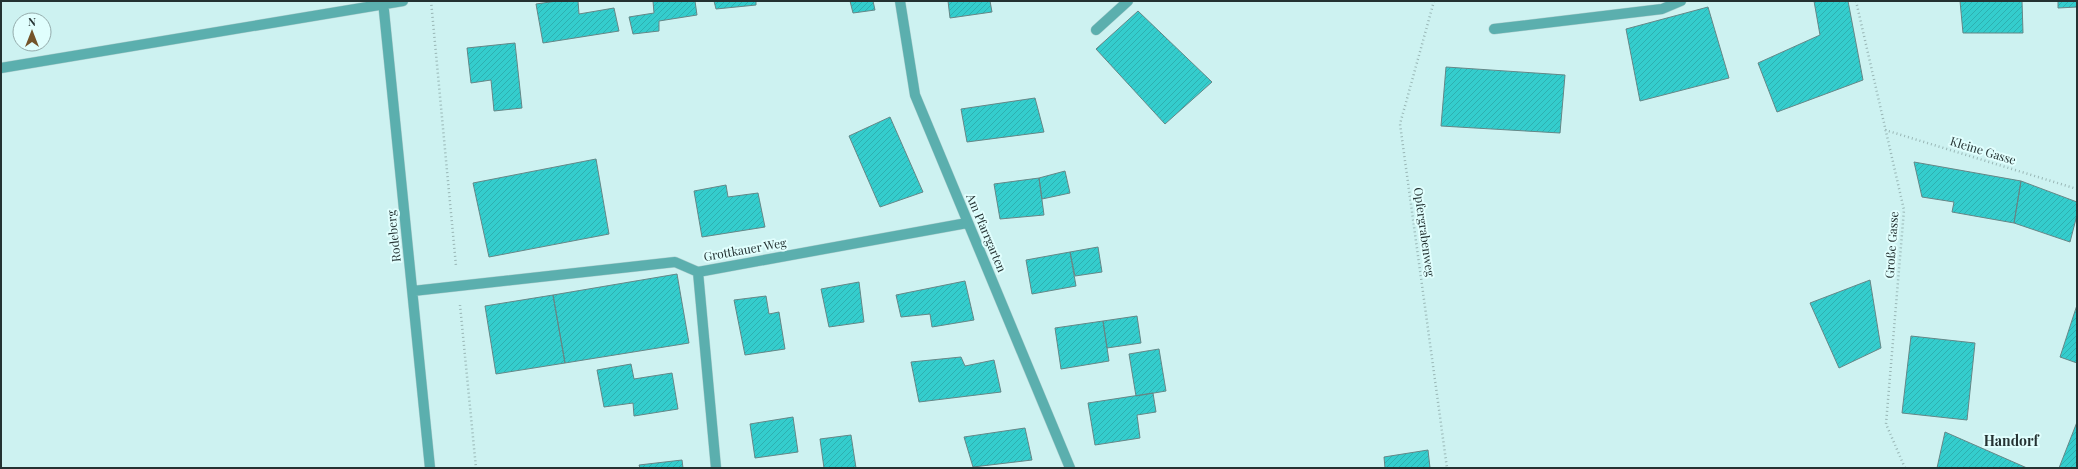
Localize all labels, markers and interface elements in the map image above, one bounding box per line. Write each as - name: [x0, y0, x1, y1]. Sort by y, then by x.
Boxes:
- north arrow: [12, 12, 52, 52]
- text: N: [28, 14, 36, 29]
- street label: Kleine Gasse: [1948, 132, 2018, 168]
- street label: Opfergrabenweg: [1411, 186, 1439, 278]
- street label: Am Pfarrgarten: [963, 190, 1011, 274]
- street label: Rodeberg: [382, 209, 404, 263]
- street label: Große Gasse: [1881, 211, 1901, 279]
- street label: Grottkauer Weg: [702, 234, 788, 264]
- district label: Handorf: [1984, 431, 2039, 450]

